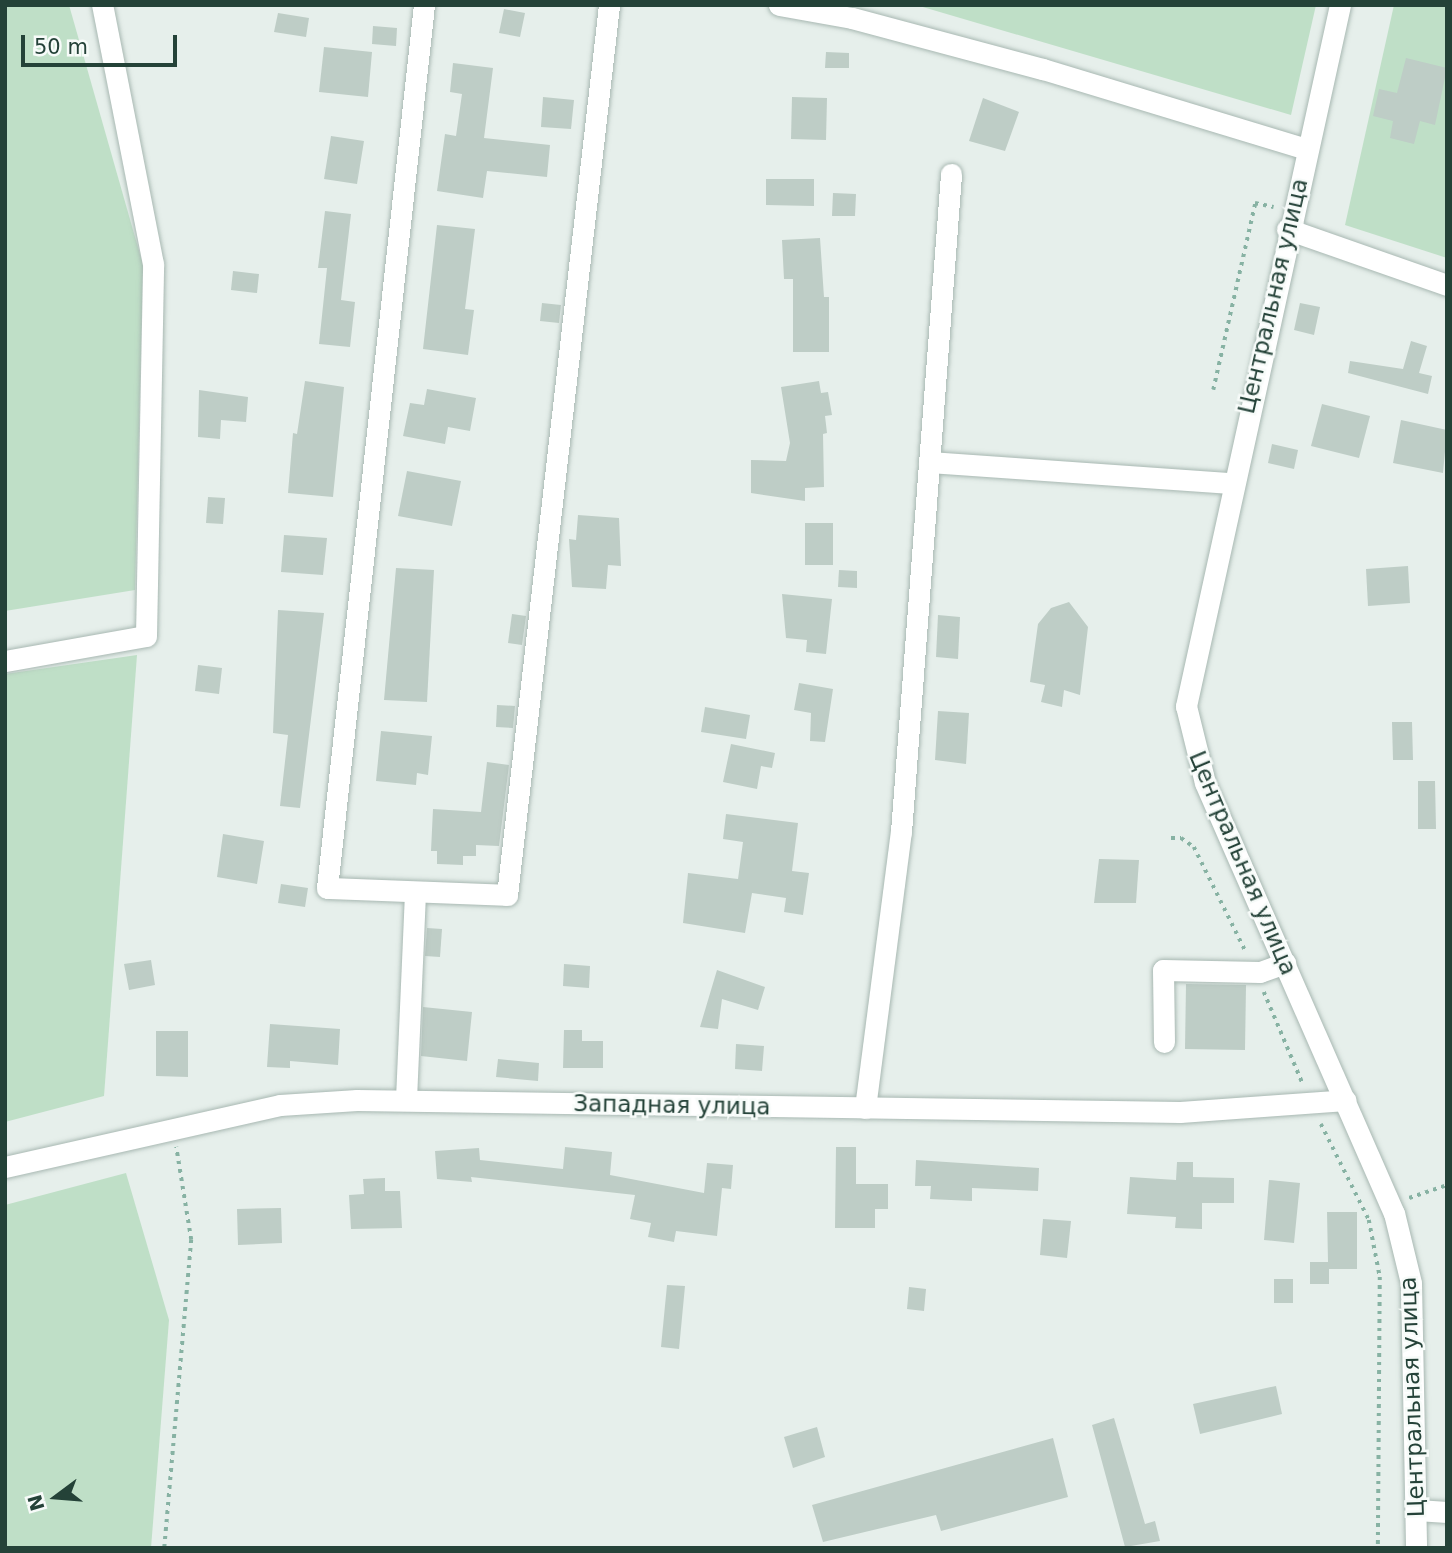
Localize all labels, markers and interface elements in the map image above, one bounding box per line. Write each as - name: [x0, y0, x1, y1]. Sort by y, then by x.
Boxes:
- scale bar: [24, 21, 180, 65]
- text: 50 m: [34, 35, 88, 59]
- street label: Центральная улица: [1232, 176, 1314, 416]
- street label: Центральная улица: [1183, 747, 1303, 979]
- street label: Западная улица: [573, 1089, 771, 1121]
- street label: Центральная улица: [1394, 1276, 1430, 1518]
- north arrow: [21, 1462, 91, 1532]
- text: N: [23, 1492, 49, 1513]

